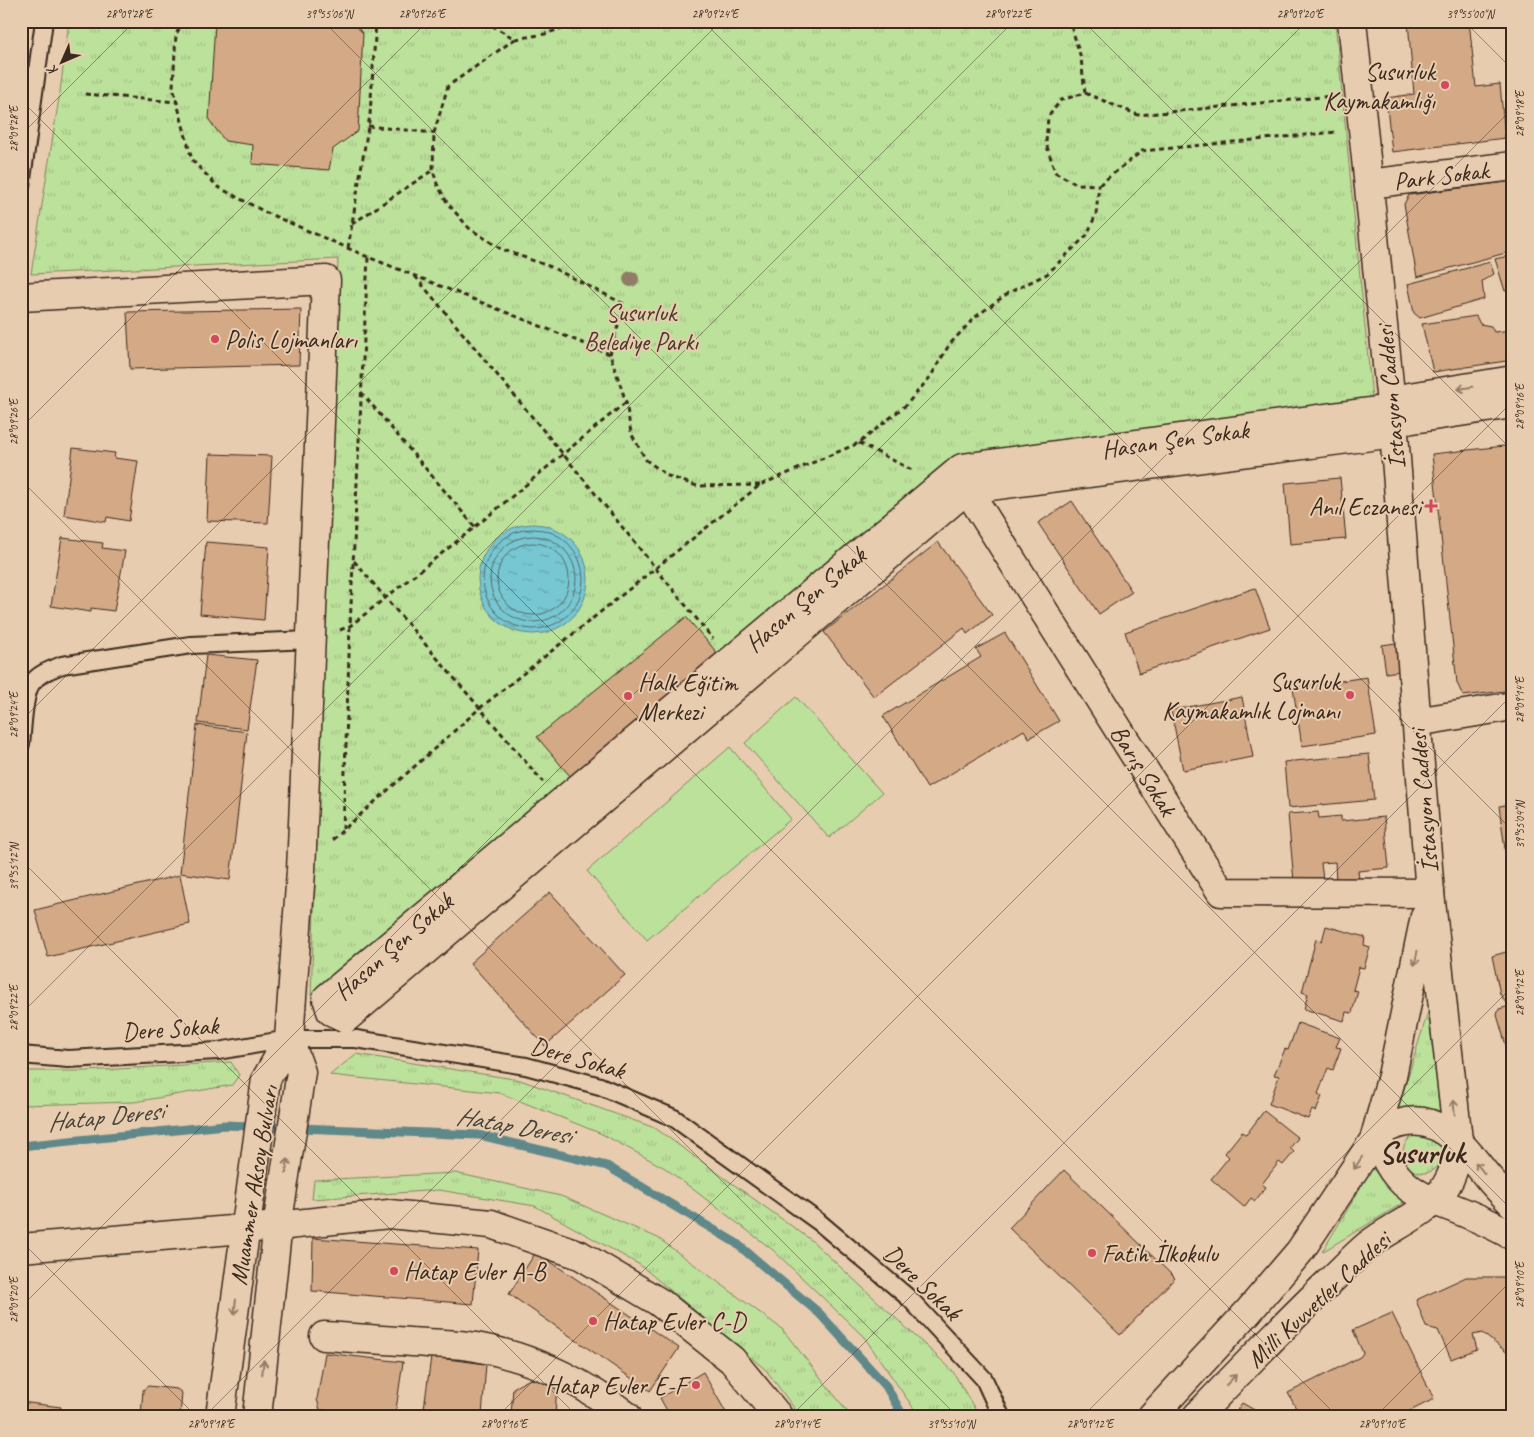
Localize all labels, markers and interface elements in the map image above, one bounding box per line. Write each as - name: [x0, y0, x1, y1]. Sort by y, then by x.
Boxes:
- text: 28°09'28"E: [106, 6, 154, 22]
- text: 39°55'06"N: [305, 6, 354, 22]
- text: 28°09'26"E: [399, 6, 447, 22]
- text: 28°09'24"E: [692, 6, 740, 22]
- text: 28°09'22"E: [985, 6, 1033, 22]
- text: 28°09'20"E: [1277, 6, 1325, 22]
- text: 39°55'00"N: [1446, 6, 1495, 22]
- north arrow: [38, 38, 88, 88]
- place label: Susurluk Kaymakamlığı: [1323, 56, 1437, 117]
- text: K: [43, 60, 62, 79]
- marker: Susurluk Kaymakamlığı: [1439, 79, 1451, 91]
- text: 28°09'18"E: [1512, 89, 1528, 137]
- text: 28°09'28"E: [6, 104, 22, 152]
- street label: Park Sokak: [1392, 154, 1492, 198]
- park label: Susurluk Belediye Parkı: [584, 297, 699, 358]
- street label: İstasyon Caddesi: [1368, 321, 1413, 470]
- place label: Polis Lojmanları: [225, 324, 358, 356]
- marker: Polis Lojmanları: [209, 333, 221, 345]
- text: 28°09'16"E: [1512, 382, 1528, 430]
- one-way arrow: [1457, 383, 1473, 393]
- text: 28°09'26"E: [6, 397, 22, 445]
- street label: Hasan Şen Sokak: [1100, 414, 1252, 466]
- place label: Anıl Eczanesi: [1309, 491, 1424, 523]
- marker: Anıl Eczanesi: [1425, 500, 1437, 512]
- street label: Hasan Şen Sokak: [739, 539, 874, 660]
- place label: Susurluk Kaymakamlık Lojmanı: [1162, 666, 1342, 727]
- place label: Halk Eğitim Merkezi: [638, 667, 739, 728]
- text: 28°09'14"E: [1512, 675, 1528, 723]
- marker: Susurluk Kaymakamlık Lojmanı: [1344, 689, 1356, 701]
- text: 28°09'24"E: [6, 690, 22, 738]
- marker: Halk Eğitim Merkezi: [622, 690, 634, 702]
- street label: Barış Sokak: [1103, 719, 1185, 823]
- street label: İstasyon Caddesi: [1401, 725, 1446, 874]
- text: 39°55'04"N: [1512, 800, 1528, 849]
- text: 39°55'12"N: [6, 842, 22, 891]
- street label: Hasan Şen Sokak: [327, 885, 461, 1007]
- one-way arrow: [1411, 949, 1421, 965]
- text: 28°09'12"E: [1512, 968, 1528, 1016]
- text: 28°09'22"E: [6, 983, 22, 1031]
- street label: Dere Sokak: [121, 1010, 221, 1048]
- street label: Dere Sokak: [527, 1029, 630, 1087]
- street label: Muammer Aksoy Bulvarı: [222, 1082, 286, 1287]
- water label: Hatap Deresi: [46, 1093, 171, 1139]
- water label: Hatap Deresi: [454, 1099, 580, 1153]
- one-way arrow: [1449, 1099, 1459, 1115]
- district label: Susurluk: [1379, 1134, 1467, 1172]
- one-way arrow: [1353, 1155, 1363, 1169]
- one-way arrow: [282, 1158, 292, 1174]
- one-way arrow: [1475, 1162, 1486, 1175]
- street label: Milli Kuvvetler Caddesi: [1240, 1222, 1400, 1375]
- street label: Dere Sokak: [877, 1238, 969, 1329]
- place label: Fatih İlkokulu: [1102, 1238, 1220, 1270]
- marker: Fatih İlkokulu: [1086, 1247, 1098, 1259]
- place label: Hatap Evler A-B: [404, 1256, 547, 1288]
- text: 28°09'10"E: [1512, 1260, 1528, 1308]
- marker: Hatap Evler A-B: [388, 1265, 400, 1277]
- text: 28°09'20"E: [6, 1275, 22, 1323]
- one-way arrow: [230, 1299, 240, 1315]
- place label: Hatap Evler C-D: [603, 1306, 748, 1338]
- marker: Hatap Evler C-D: [587, 1315, 599, 1327]
- one-way arrow: [258, 1360, 268, 1376]
- place label: Hatap Evler E-F: [545, 1370, 692, 1402]
- one-way arrow: [1225, 1374, 1237, 1387]
- marker: Hatap Evler E-F: [690, 1379, 702, 1391]
- text: 28°09'18"E: [188, 1416, 236, 1432]
- text: 28°09'16"E: [481, 1416, 529, 1432]
- text: 28°09'14"E: [774, 1416, 822, 1432]
- text: 39°55'10"N: [927, 1416, 976, 1432]
- text: 28°09'12"E: [1067, 1416, 1115, 1432]
- text: 28°09'10"E: [1359, 1416, 1407, 1432]

